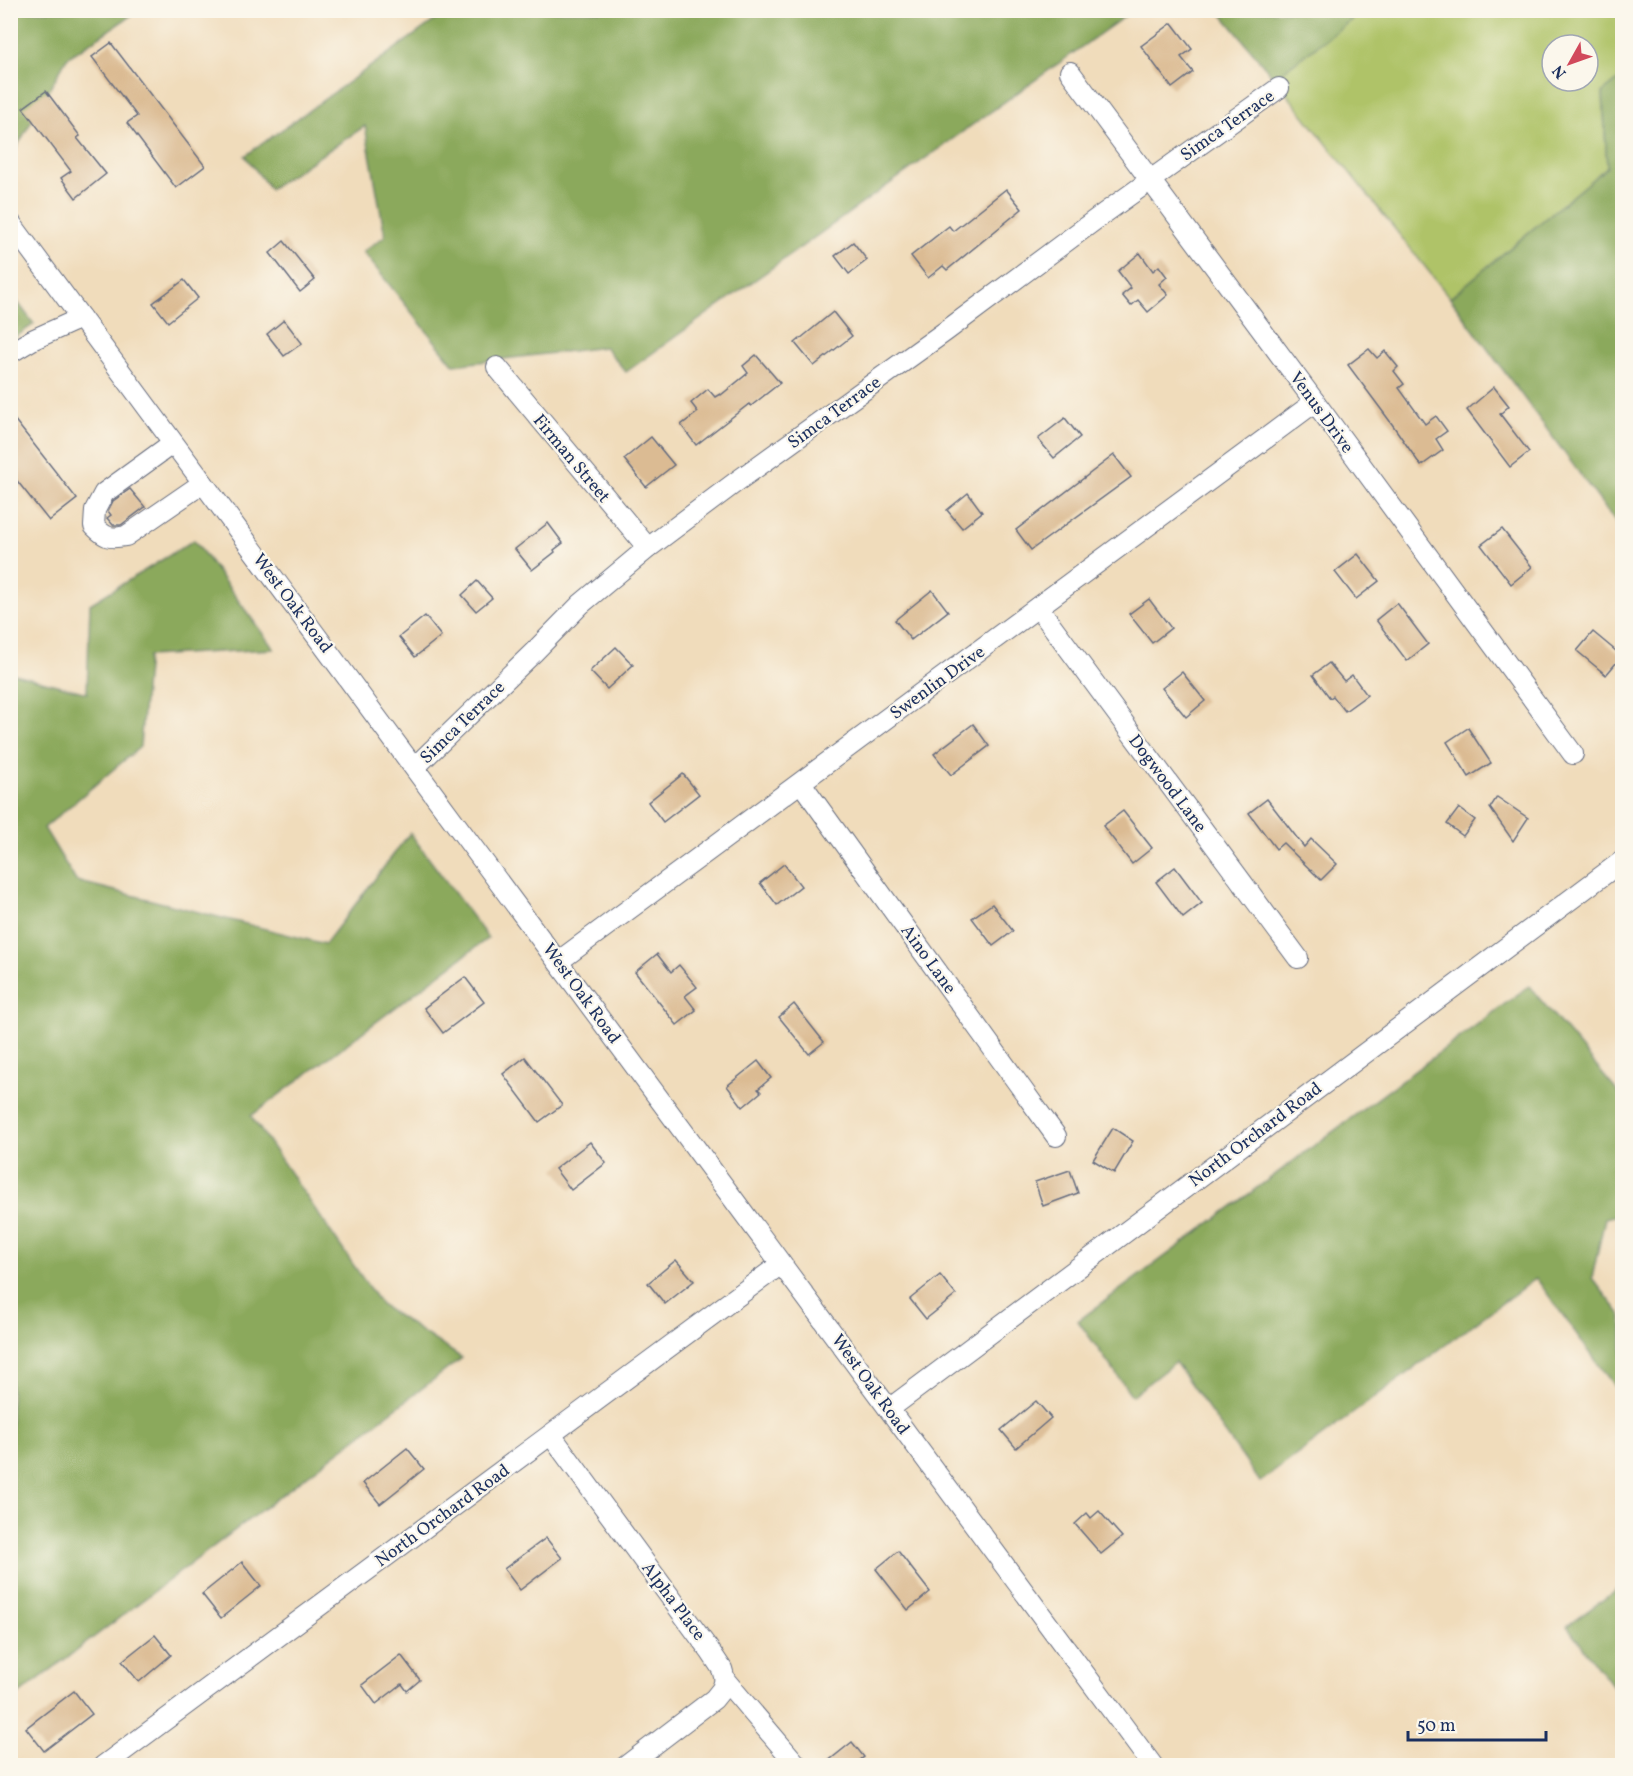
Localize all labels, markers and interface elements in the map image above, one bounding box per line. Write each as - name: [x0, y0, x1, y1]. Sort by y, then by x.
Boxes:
- north arrow: [1540, 33, 1600, 93]
- text: N: [1548, 60, 1572, 83]
- street label: Simca Terrace: [1176, 85, 1280, 168]
- street label: Venus Drive: [1283, 367, 1359, 459]
- street label: Simca Terrace: [783, 371, 887, 456]
- street label: Firman Street: [526, 409, 615, 509]
- street label: West Oak Road: [246, 549, 338, 659]
- street label: Swenlin Drive: [885, 640, 991, 726]
- street label: Simca Terrace: [415, 676, 511, 770]
- street label: Dogwood Lane: [1122, 730, 1212, 838]
- street label: Aino Lane: [894, 920, 962, 1000]
- street label: West Oak Road: [536, 938, 626, 1049]
- street label: North Orchard Road: [1184, 1077, 1328, 1194]
- street label: West Oak Road: [825, 1329, 915, 1440]
- street label: North Orchard Road: [370, 1459, 515, 1574]
- street label: Alpha Place: [635, 1557, 711, 1647]
- scale bar: [1408, 1704, 1546, 1742]
- text: 50 m: [1417, 1714, 1456, 1739]

